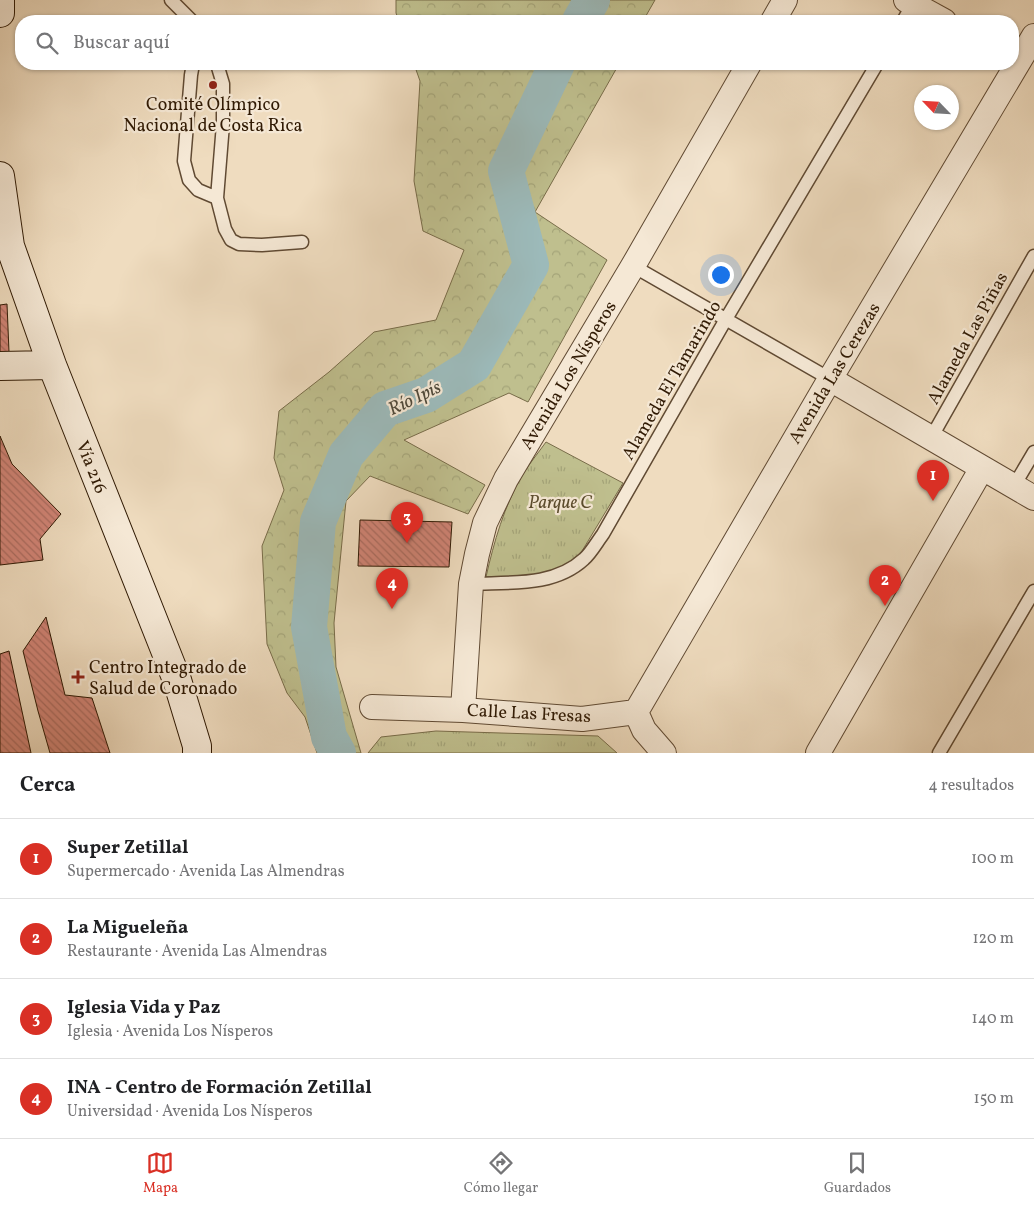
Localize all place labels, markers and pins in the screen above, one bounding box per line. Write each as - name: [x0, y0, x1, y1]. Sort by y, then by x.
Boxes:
- marker: Comité Olímpico Nacional de Costa Rica: [207, 79, 219, 91]
- place label: Comité Olímpico Nacional de Costa Rica: [124, 93, 303, 139]
- pin: 1: [917, 460, 949, 501]
- pin: 3: [391, 502, 423, 543]
- pin: 2: [869, 565, 901, 606]
- pin: 4: [376, 568, 408, 609]
- place label: Centro Integrado de Salud de Coronado: [89, 656, 247, 702]
- marker: Centro Integrado de Salud de Coronado: [71, 670, 85, 684]

